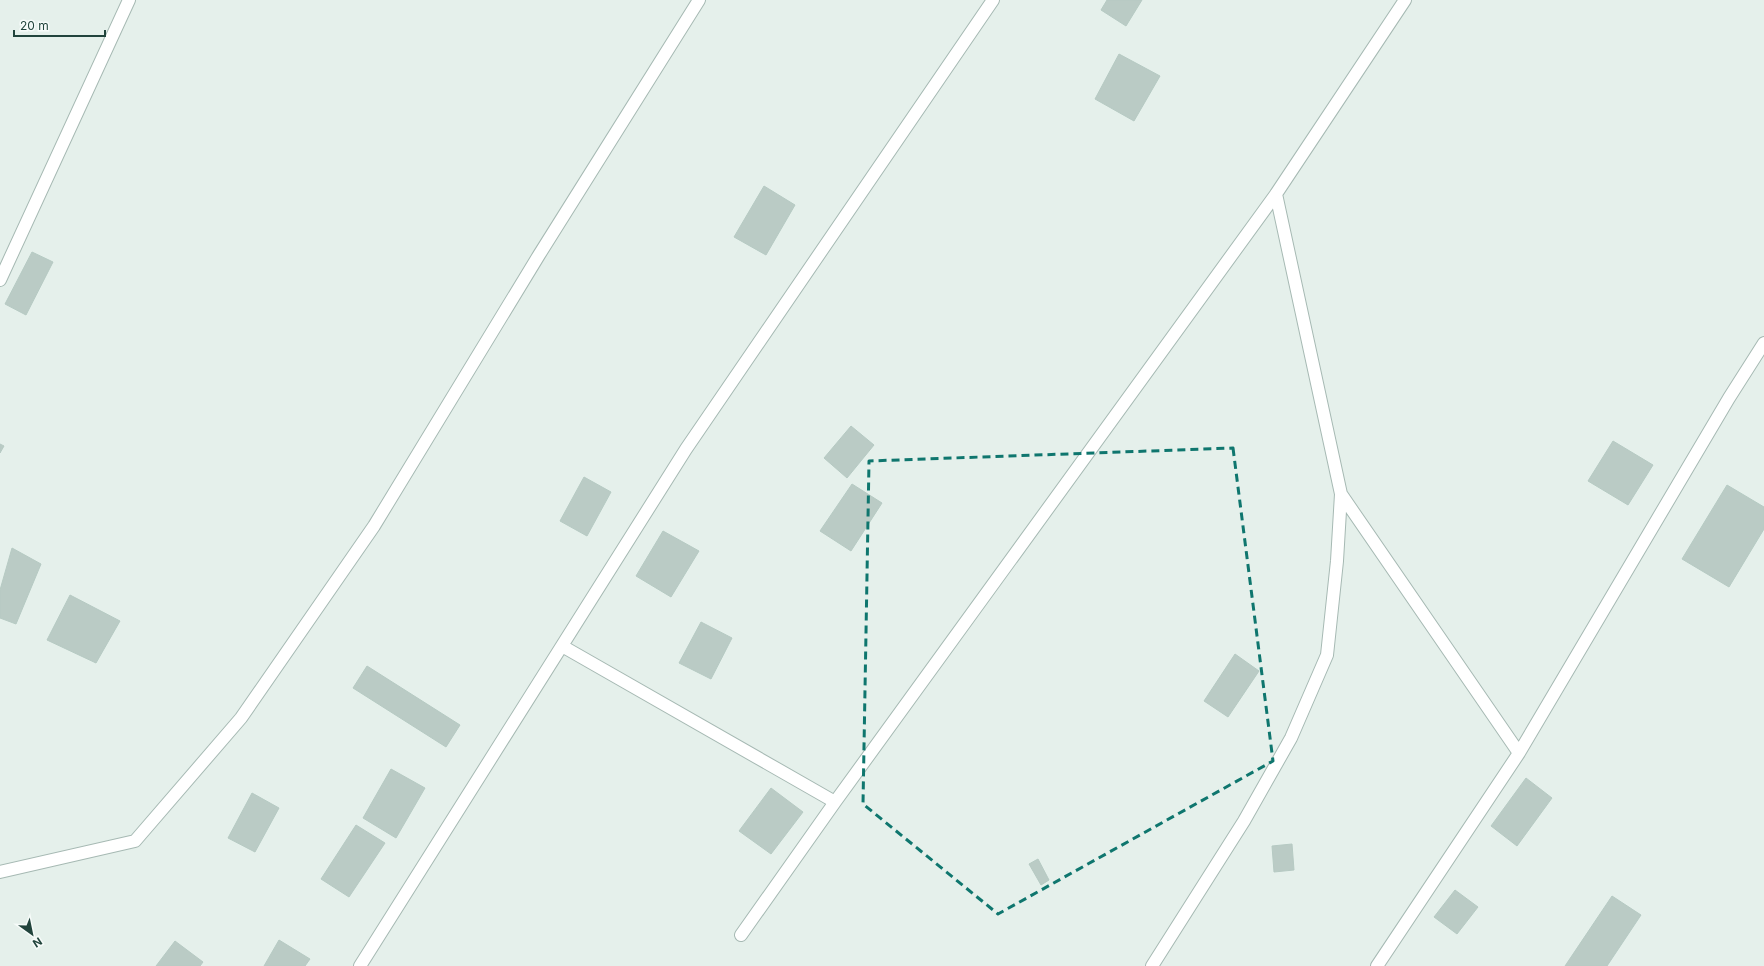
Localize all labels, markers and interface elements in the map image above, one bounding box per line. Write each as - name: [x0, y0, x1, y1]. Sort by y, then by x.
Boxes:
- scale bar: [14, 12, 105, 38]
- text: 20 m: [20, 18, 49, 33]
- north arrow: [12, 914, 52, 954]
- text: N: [30, 934, 45, 951]

